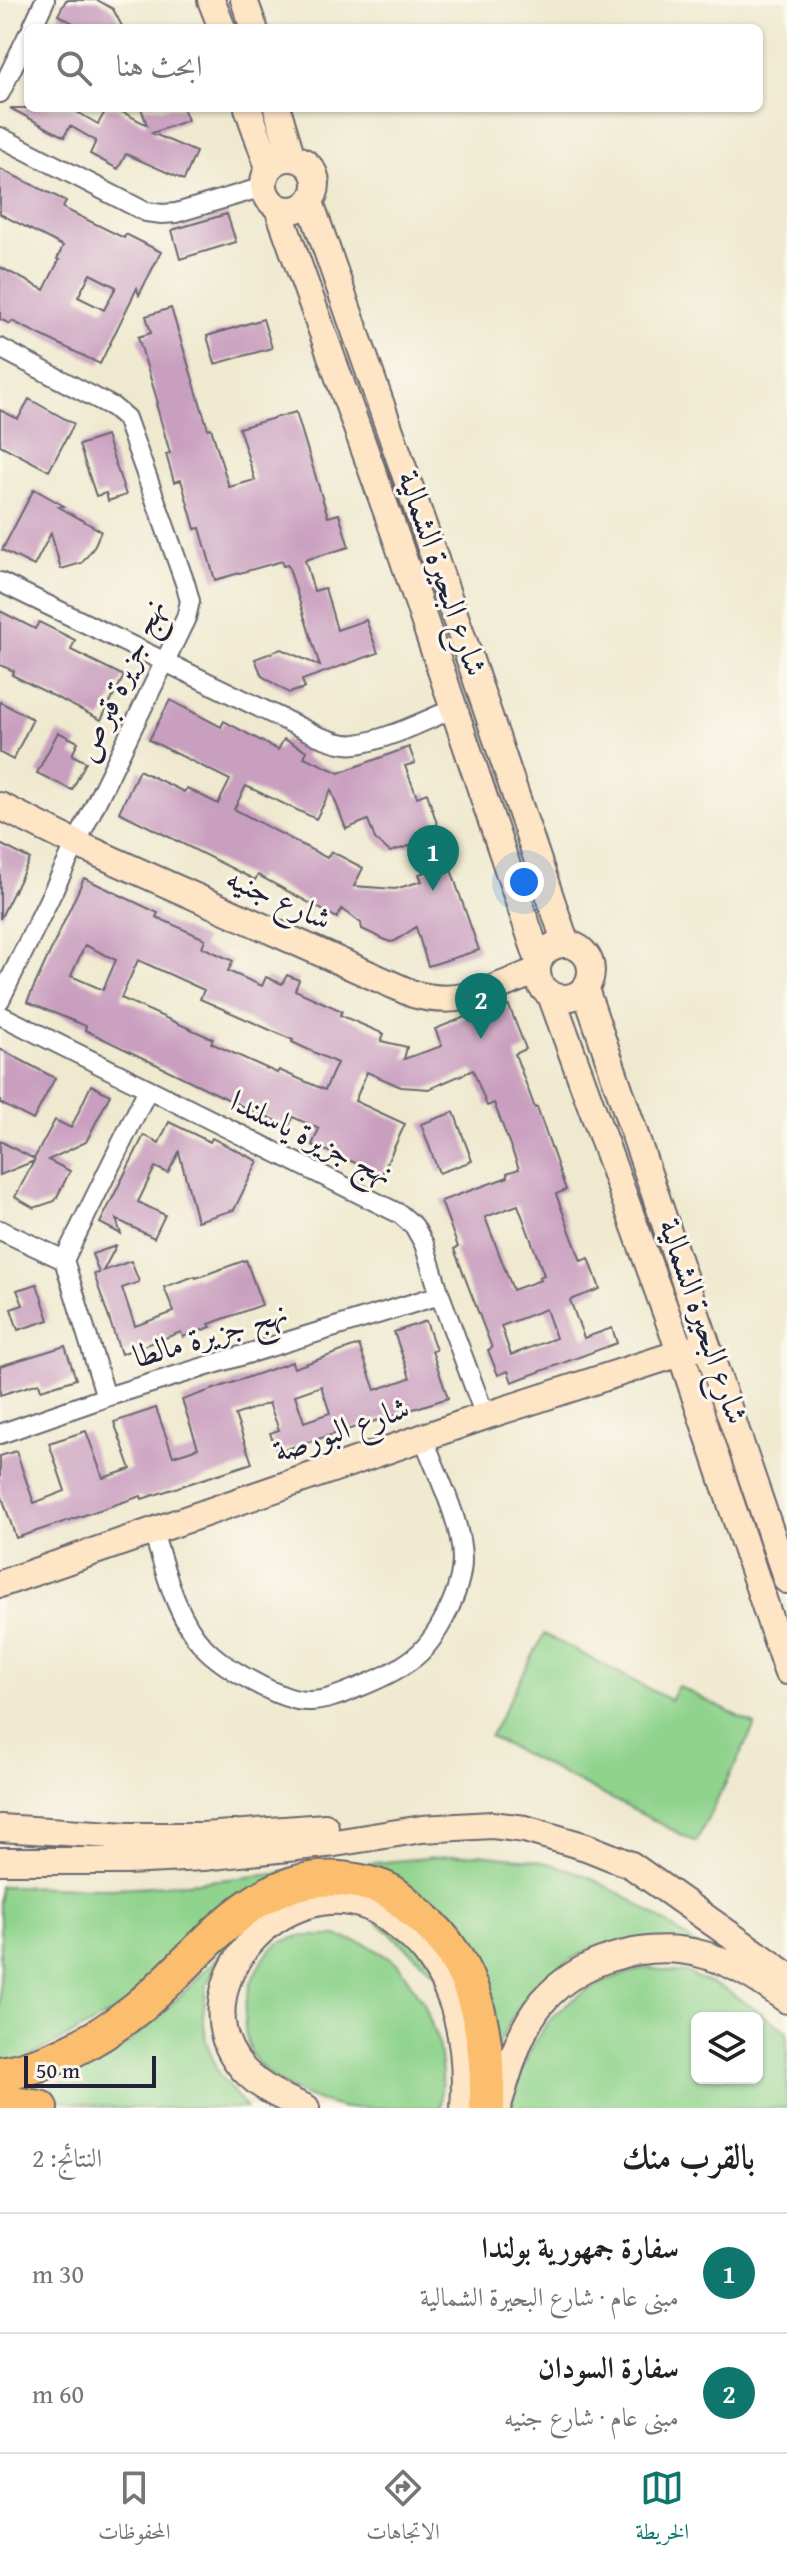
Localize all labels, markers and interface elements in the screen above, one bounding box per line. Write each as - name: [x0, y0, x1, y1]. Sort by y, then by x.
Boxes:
- search box: [24, 24, 763, 112]
- text: ابحث هنا: [116, 43, 203, 87]
- icon: search: [52, 46, 96, 90]
- street label: شارع البحيرة الشمالية: [382, 464, 501, 683]
- street label: نهج جزيرة قبرص: [62, 590, 181, 771]
- pin: 1: [407, 825, 459, 891]
- street label: شارع جنيه: [217, 853, 340, 945]
- your location: [504, 862, 544, 902]
- pin: 2: [455, 973, 507, 1039]
- street label: نهج جزيرة ياسلندا: [220, 1077, 402, 1201]
- street label: شارع البحيرة الشمالية: [643, 1212, 762, 1431]
- street label: نهج جزيرة مالطا: [127, 1288, 295, 1384]
- street label: شارع البورصة: [266, 1383, 417, 1478]
- map controls: [691, 2012, 763, 2084]
- button: layers: [691, 2012, 763, 2084]
- scale bar: [24, 2052, 156, 2088]
- text: 50 m: [36, 2054, 80, 2086]
- text: بالقرب منك: [622, 2131, 755, 2180]
- text: النتائج: 2: [32, 2138, 102, 2177]
- text: سفارة جمهورية بولندا: [482, 2225, 679, 2269]
- text: 30 m: [32, 2254, 84, 2293]
- text: 1: [722, 2254, 736, 2293]
- text: مبنى عام · شارع البحيرة الشمالية: [420, 2277, 679, 2316]
- text: سفارة السودان: [538, 2345, 679, 2389]
- text: 60 m: [32, 2374, 84, 2413]
- text: 2: [722, 2374, 736, 2413]
- text: مبنى عام · شارع جنيه: [504, 2397, 679, 2436]
- tab: المحفوظات: [98, 2466, 170, 2553]
- tab: الاتجاهات: [366, 2466, 440, 2553]
- tab: الخريطة: [636, 2466, 689, 2553]

